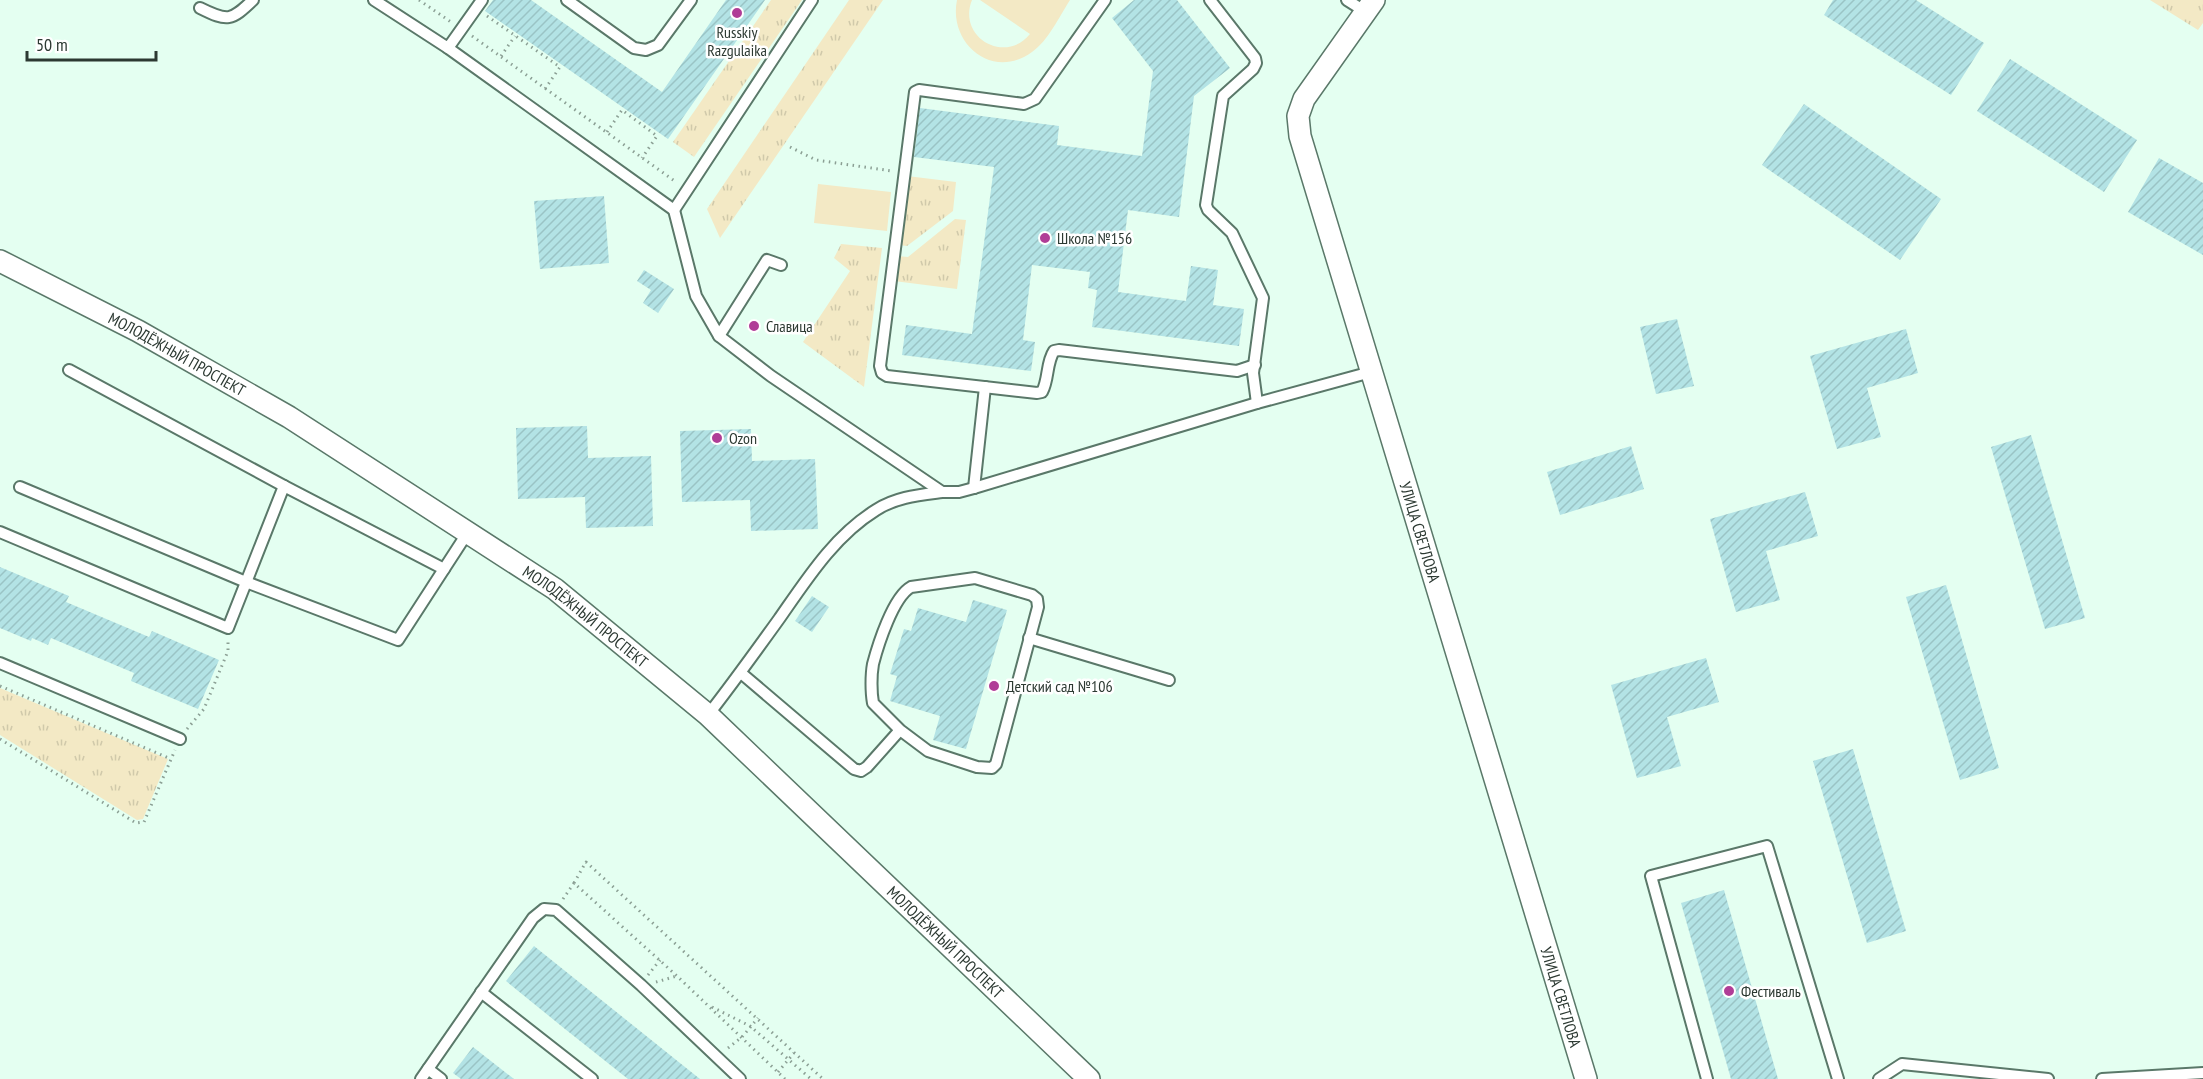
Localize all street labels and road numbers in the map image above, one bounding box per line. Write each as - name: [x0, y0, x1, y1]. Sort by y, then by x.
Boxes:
- street label: МОЛОДЁЖНЫЙ ПРОСПЕКТ: [105, 308, 249, 400]
- street label: УЛИЦА СВЕТЛОВА: [1395, 479, 1445, 585]
- street label: МОЛОДЁЖНЫЙ ПРОСПЕКТ: [519, 561, 652, 671]
- street label: МОЛОДЁЖНЫЙ ПРОСПЕКТ: [883, 882, 1008, 1002]
- street label: УЛИЦА СВЕТЛОВА: [1536, 944, 1586, 1050]

